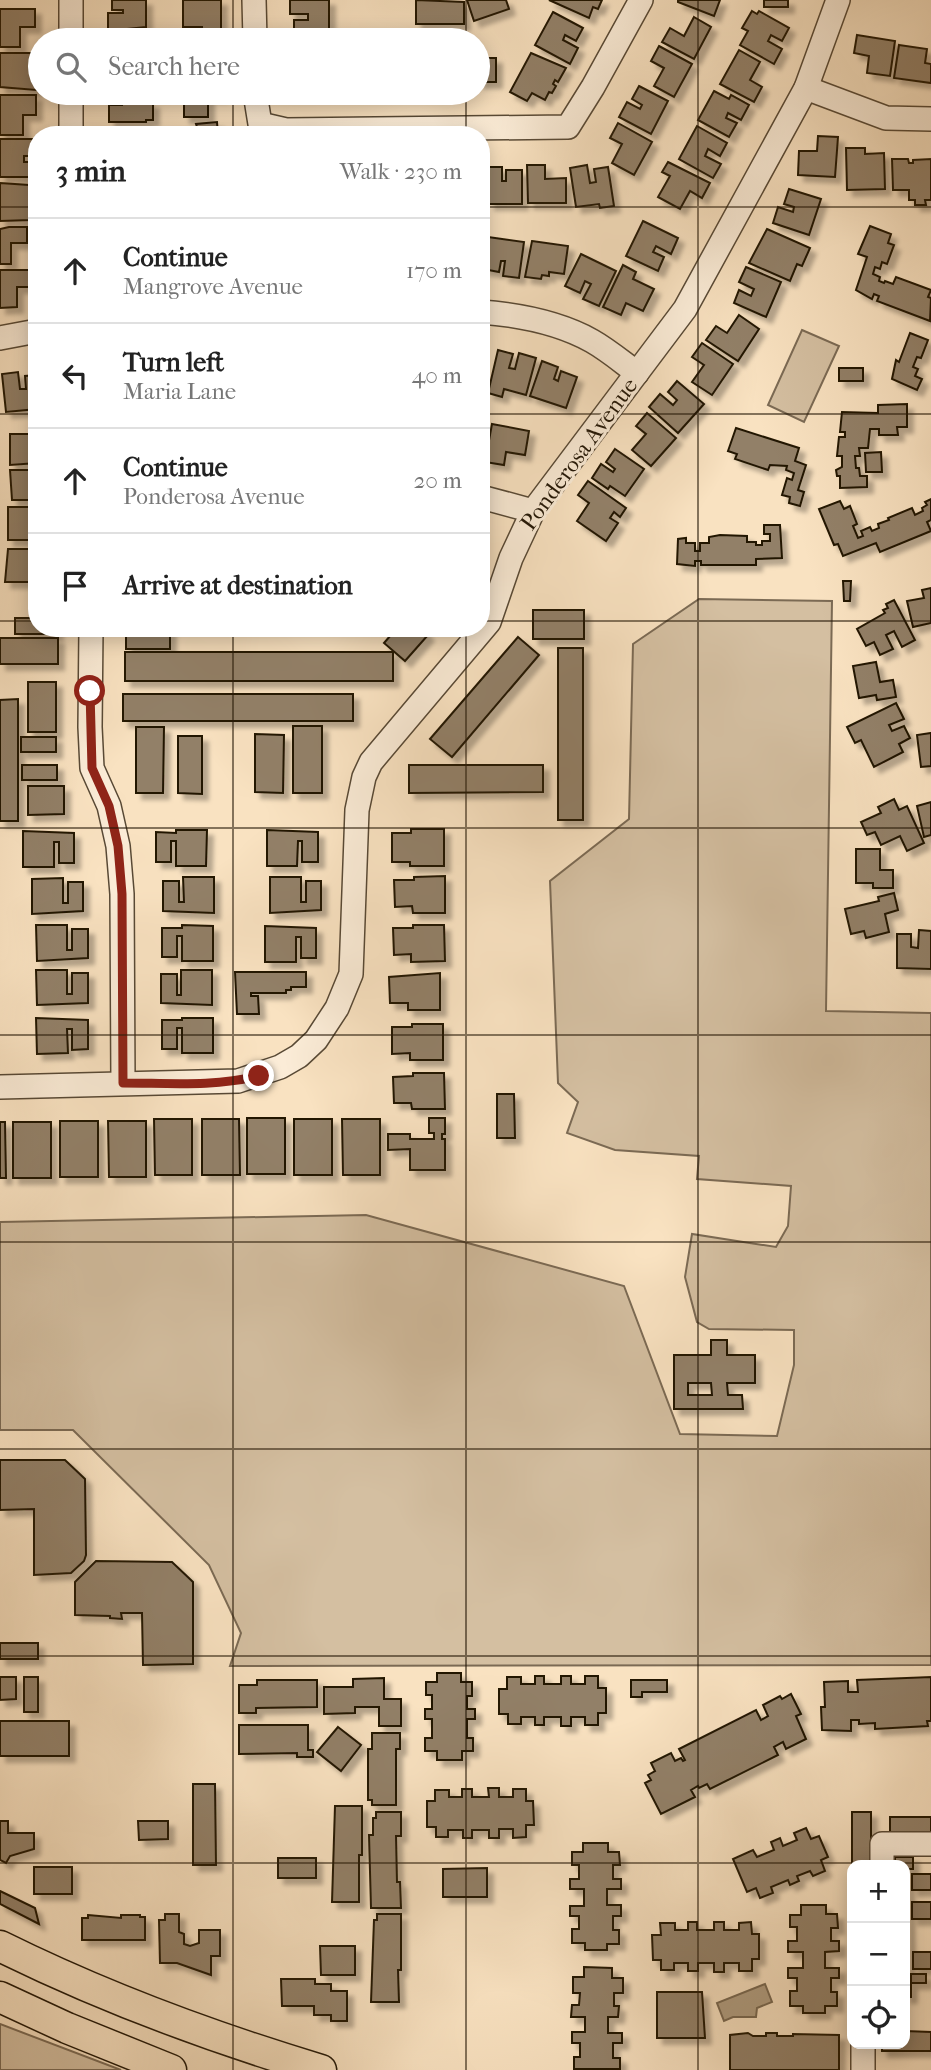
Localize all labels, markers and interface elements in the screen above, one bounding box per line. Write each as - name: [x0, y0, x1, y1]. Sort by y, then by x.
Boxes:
- search box: [28, 28, 490, 105]
- icon: search: [52, 48, 90, 86]
- text: Search here: [108, 51, 240, 82]
- text: 3 min: [56, 154, 126, 189]
- text: Walk · 230 m: [340, 158, 462, 185]
- text: Continue: [123, 242, 228, 273]
- icon: ahead: [56, 252, 94, 290]
- text: 170 m: [406, 257, 462, 284]
- text: Mangrove Avenue: [123, 273, 303, 300]
- text: Turn left: [123, 347, 224, 378]
- icon: left: [56, 357, 94, 395]
- text: 40 m: [412, 362, 462, 389]
- street label: Ponderosa Avenue: [515, 373, 643, 535]
- text: Maria Lane: [123, 378, 236, 405]
- text: Continue: [123, 452, 228, 483]
- icon: ahead: [56, 462, 94, 500]
- text: 20 m: [413, 467, 462, 494]
- text: Ponderosa Avenue: [123, 483, 305, 510]
- icon: arrive: [56, 567, 94, 605]
- text: Arrive at destination: [123, 570, 353, 601]
- route start: [74, 675, 105, 706]
- route end: [243, 1060, 274, 1091]
- map controls: [847, 1860, 910, 2049]
- button: +: [847, 1860, 910, 1923]
- button: −: [847, 1923, 910, 1986]
- button: locate: [847, 1986, 910, 2049]

